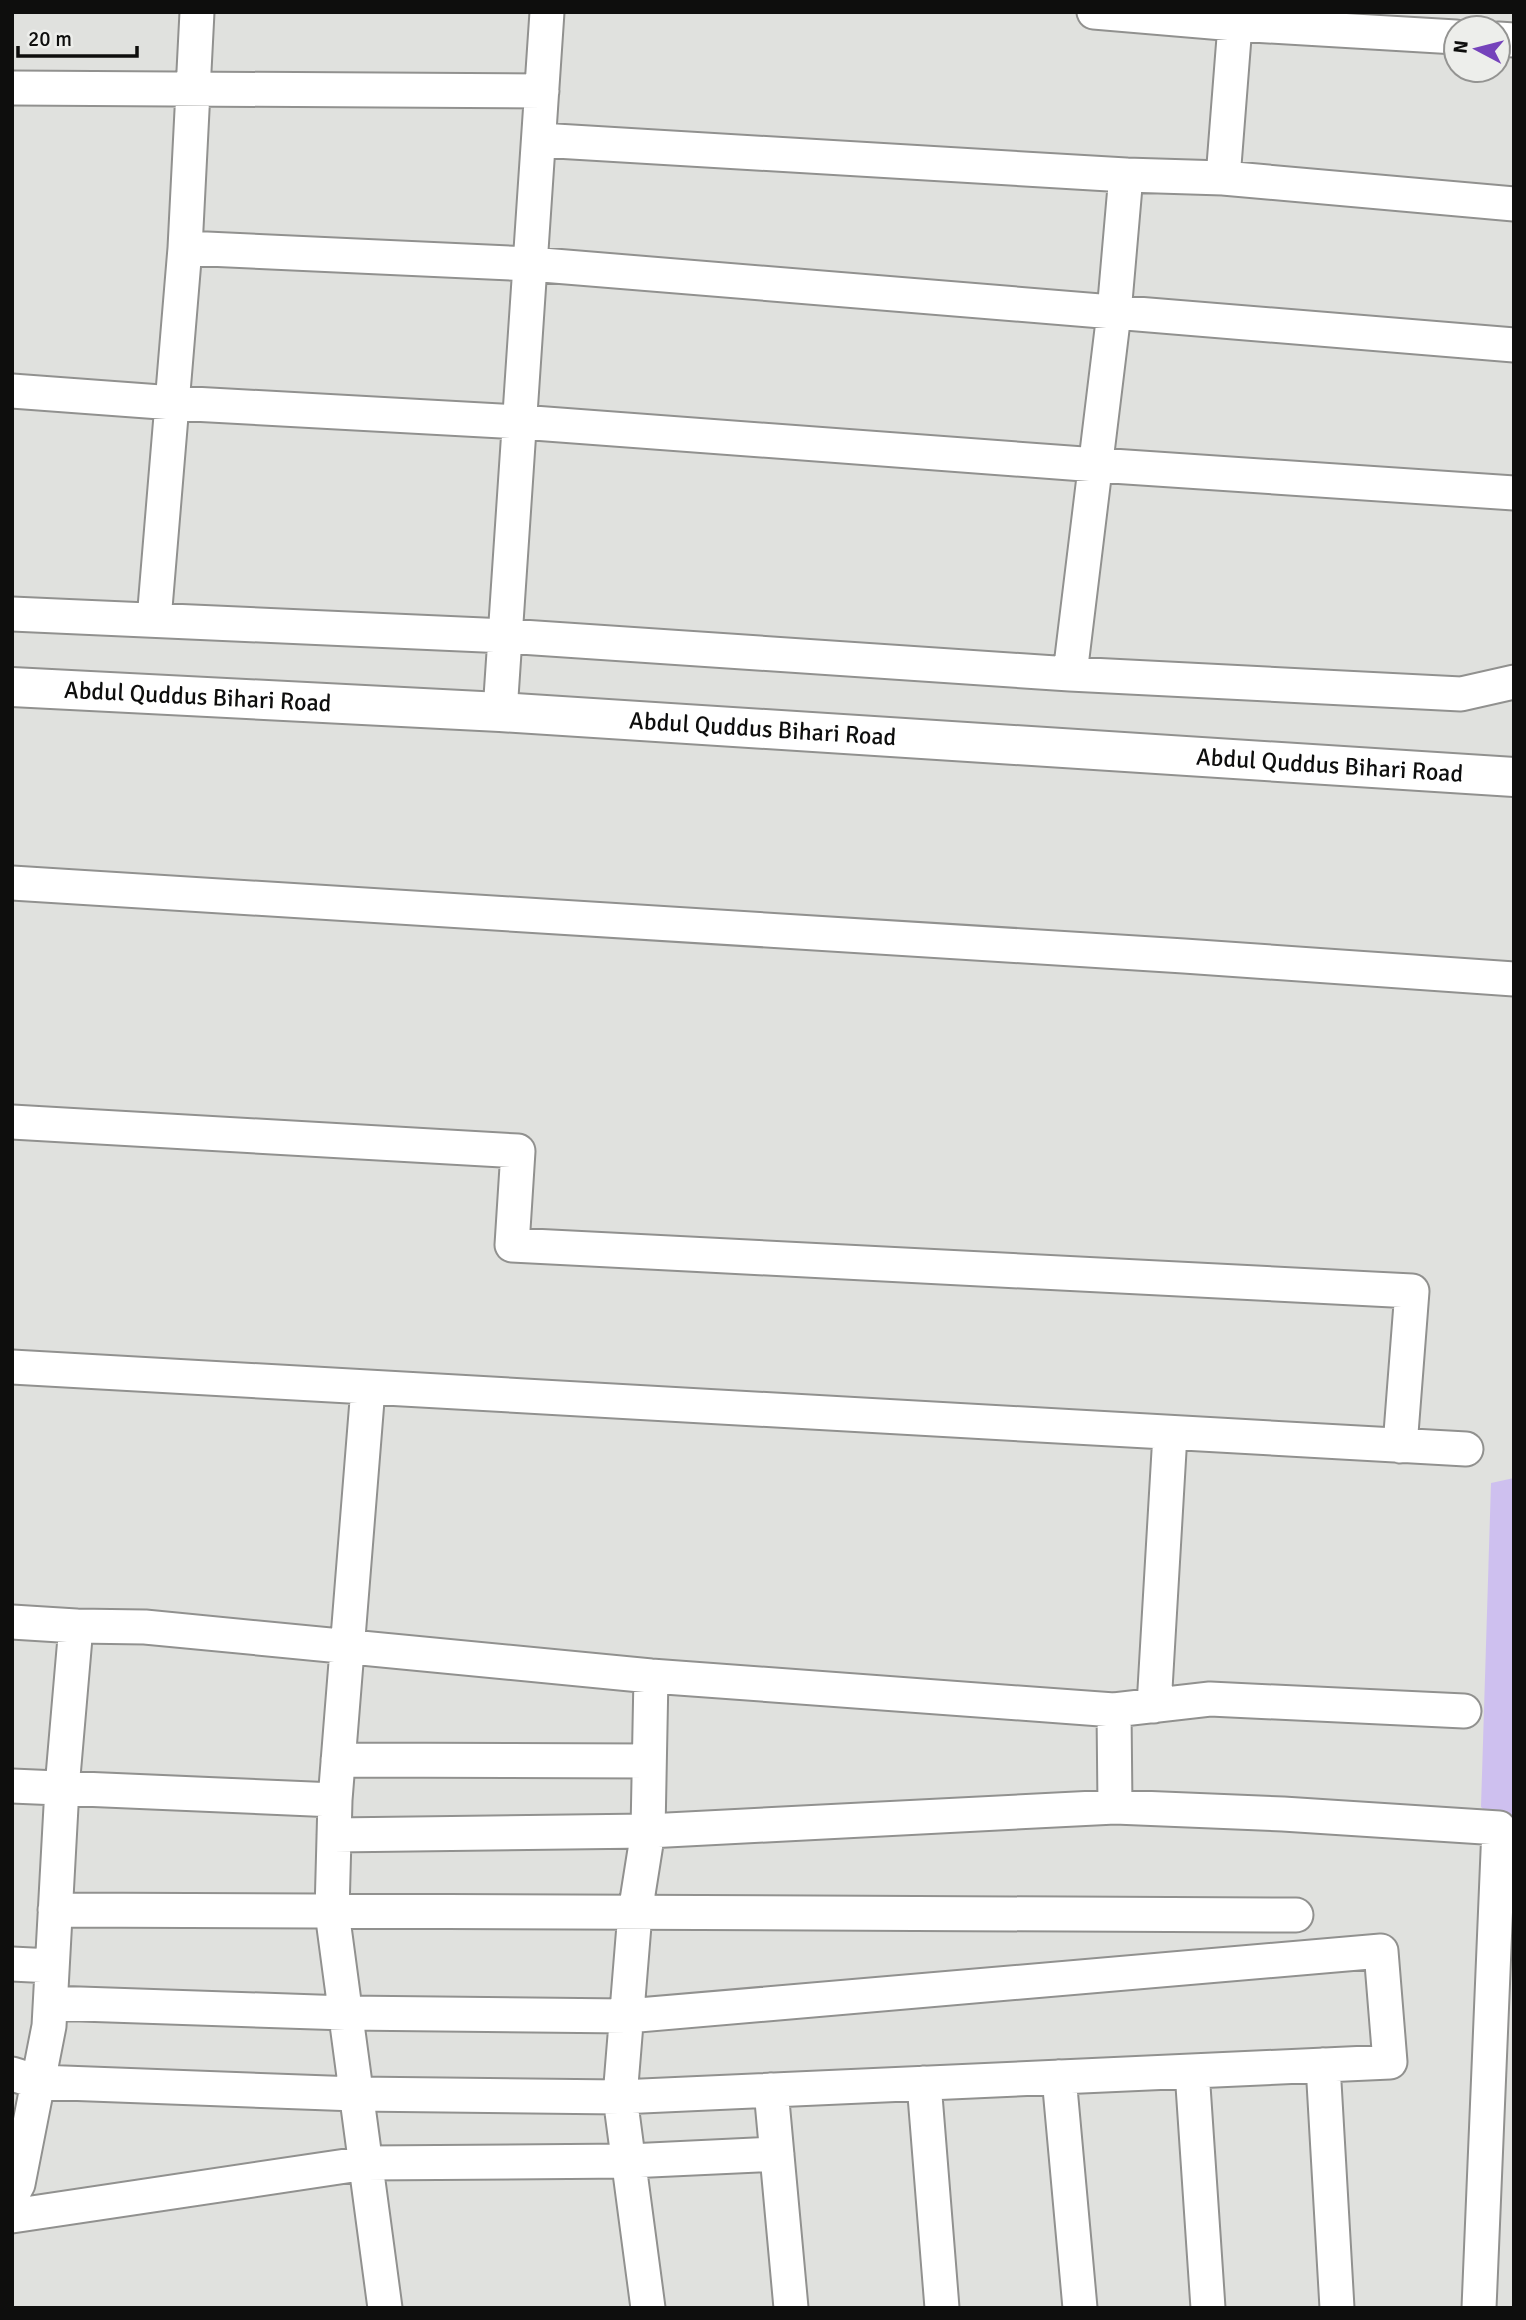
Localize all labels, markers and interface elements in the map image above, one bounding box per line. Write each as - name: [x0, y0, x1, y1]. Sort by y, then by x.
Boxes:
- scale bar: [18, 14, 136, 58]
- north arrow: [1442, 14, 1512, 84]
- text: 20 m: [28, 26, 72, 52]
- text: N: [1448, 39, 1474, 55]
- street label: Abdul Quddus Bihari Road: [63, 675, 332, 718]
- street label: Abdul Quddus Bihari Road: [628, 705, 897, 752]
- street label: Abdul Quddus Bihari Road: [1195, 742, 1464, 789]

